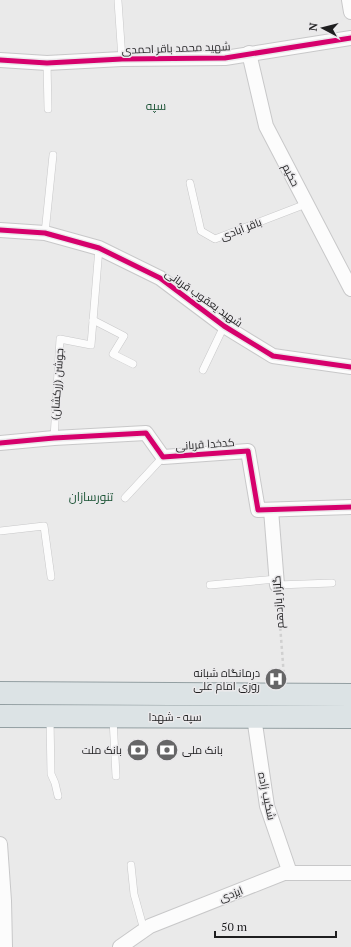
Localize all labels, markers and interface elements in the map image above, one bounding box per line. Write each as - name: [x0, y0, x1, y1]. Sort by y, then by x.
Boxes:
- north arrow: [303, 8, 343, 48]
- text: N: [306, 21, 321, 32]
- street label: شهید محمد باقر احمدی: [121, 39, 231, 57]
- district label: سپه: [146, 98, 166, 114]
- street label: حکیم: [278, 161, 303, 189]
- street label: باقر آبادی: [218, 215, 264, 243]
- street label: شهید یعقوب قربانی: [162, 266, 246, 330]
- street label: جوشن (زرکشان): [48, 348, 66, 420]
- street label: کدخدا قربانی: [175, 435, 235, 453]
- district label: تنورسازان: [69, 489, 114, 504]
- street label: گلزار یازدهم: [269, 575, 288, 629]
- place label: درمانگاه شبانه روزی امام علی: [193, 666, 260, 694]
- hospital icon: درمانگاه شبانه روزی امام علی: [263, 666, 289, 692]
- street label: سپه - شهدا: [148, 710, 202, 724]
- bank icon: بانک ملت: [125, 737, 151, 763]
- bank icon: بانک ملی: [154, 737, 180, 763]
- place label: بانک ملت: [82, 743, 122, 757]
- place label: بانک ملی: [182, 743, 223, 757]
- street label: شکیب زاده: [255, 771, 279, 821]
- street label: ایزدی: [217, 883, 245, 905]
- scale bar: [215, 913, 336, 939]
- text: 50 m: [221, 919, 248, 934]

